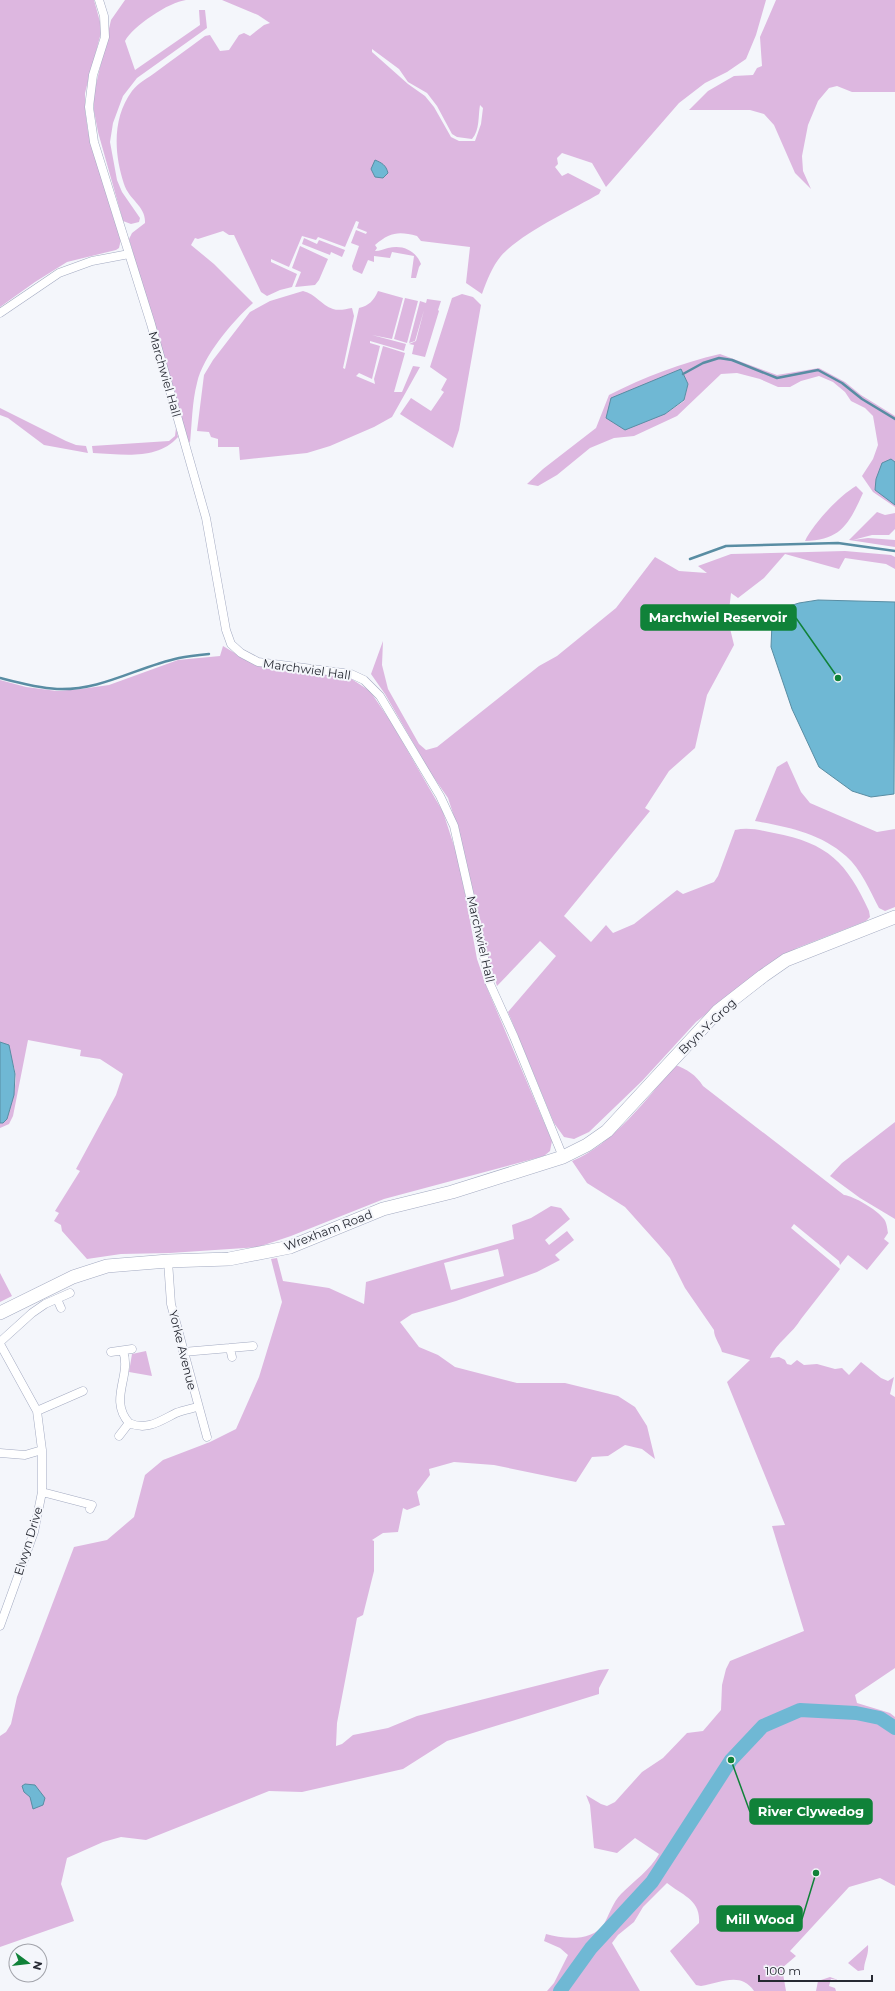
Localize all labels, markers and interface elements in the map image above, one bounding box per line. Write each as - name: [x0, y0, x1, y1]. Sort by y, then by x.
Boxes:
- street label: Marchwiel Hall: [146, 329, 184, 419]
- callout: Marchwiel Reservoir: [641, 605, 796, 630]
- text: Marchwiel Reservoir: [649, 609, 788, 625]
- street label: Marchwiel Hall: [262, 655, 352, 683]
- street label: Marchwiel Hall: [464, 894, 498, 984]
- street label: Bryn-Y-Grog: [675, 995, 739, 1057]
- street label: Wrexham Road: [282, 1206, 374, 1254]
- street label: Yorke Avenue: [166, 1309, 200, 1391]
- street label: Elwyn Drive: [10, 1505, 46, 1577]
- callout: River Clywedog: [750, 1799, 872, 1824]
- text: River Clywedog: [758, 1803, 864, 1819]
- callout: Mill Wood: [717, 1906, 802, 1931]
- text: Mill Wood: [726, 1911, 794, 1927]
- north arrow: [8, 1943, 48, 1983]
- scale bar: [759, 1957, 872, 1983]
- text: N: [30, 1959, 46, 1972]
- text: 100 m: [765, 1963, 801, 1978]

